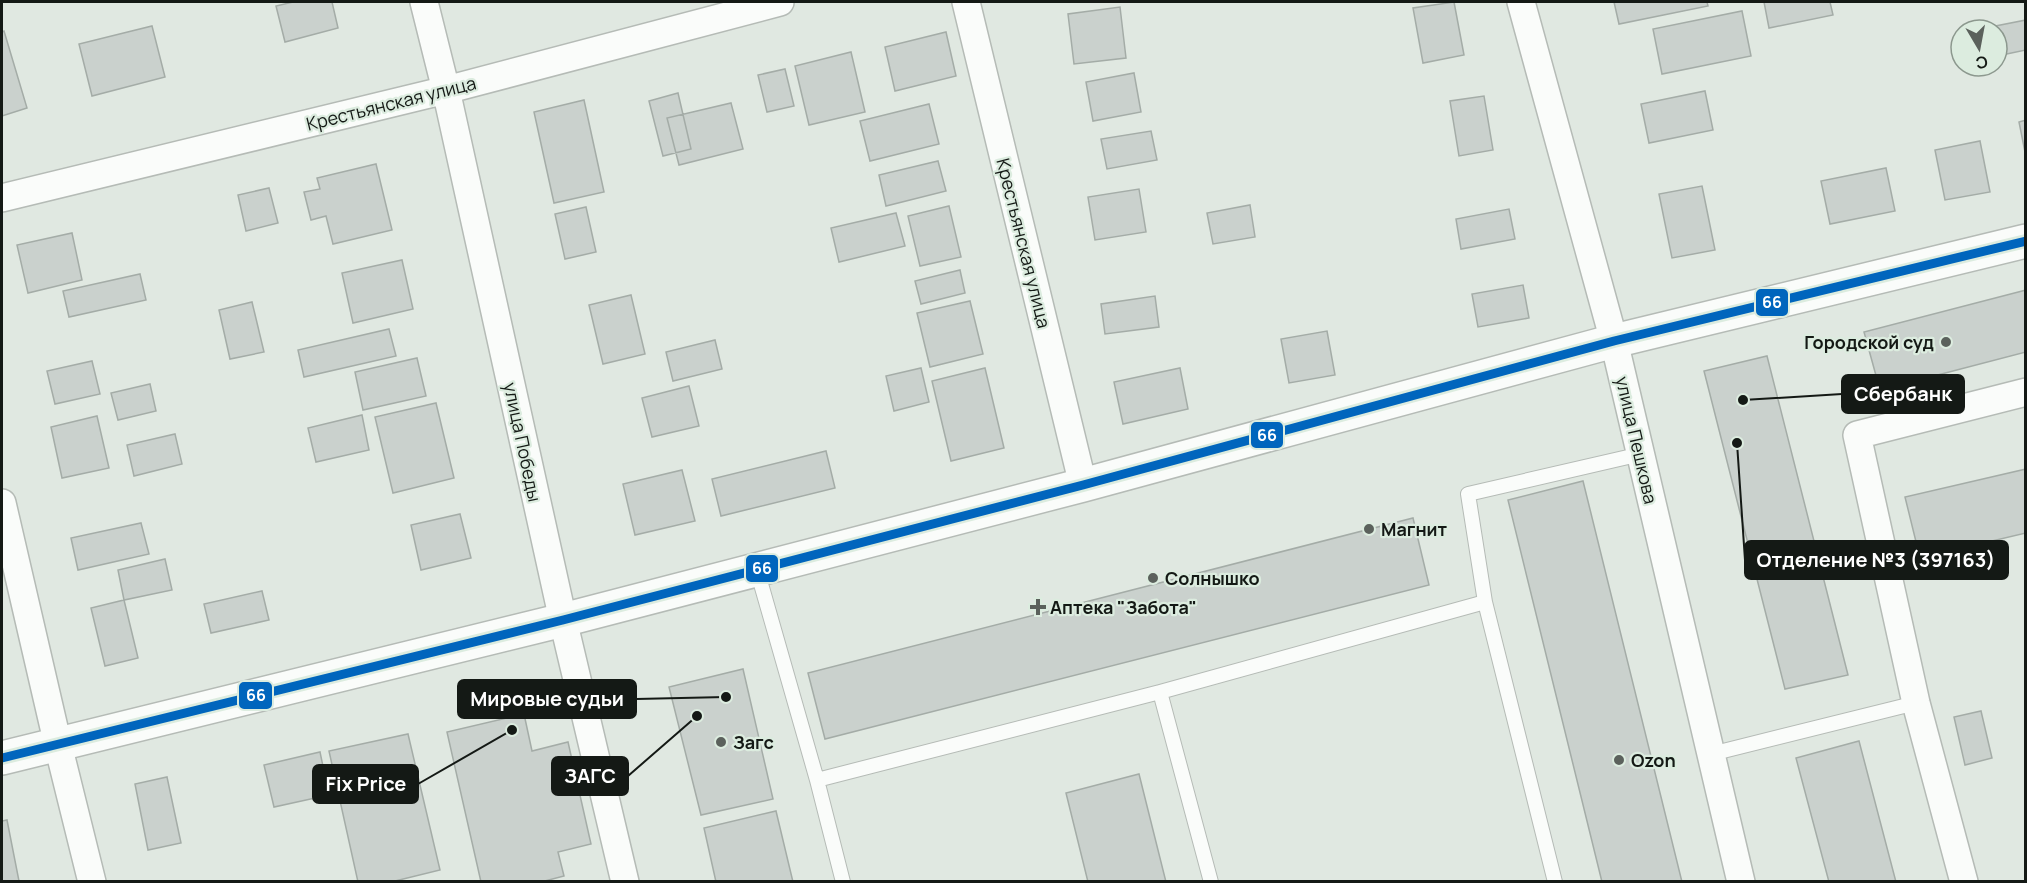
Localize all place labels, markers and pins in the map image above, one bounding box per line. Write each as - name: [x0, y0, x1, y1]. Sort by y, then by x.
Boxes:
- place label: Городской суд: [1804, 330, 1934, 354]
- marker: Городской суд: [1939, 335, 1953, 349]
- callout: Сбербанк: [1842, 375, 1964, 413]
- place label: Магнит: [1381, 517, 1448, 541]
- marker: Магнит: [1362, 522, 1376, 536]
- callout: Отделение №3 (397163): [1745, 541, 2008, 579]
- place label: Солнышко: [1165, 566, 1260, 590]
- marker: Солнышко: [1146, 571, 1160, 585]
- place label: Аптека "Забота": [1050, 595, 1197, 619]
- marker: Аптека "Забота": [1031, 600, 1045, 614]
- callout: Мировые судьи: [458, 680, 636, 718]
- place label: Загс: [733, 730, 774, 754]
- marker: Загс: [714, 735, 728, 749]
- place label: Ozon: [1631, 748, 1676, 772]
- marker: Ozon: [1612, 753, 1626, 767]
- callout: ЗАГС: [552, 757, 628, 795]
- callout: Fix Price: [313, 765, 418, 803]

